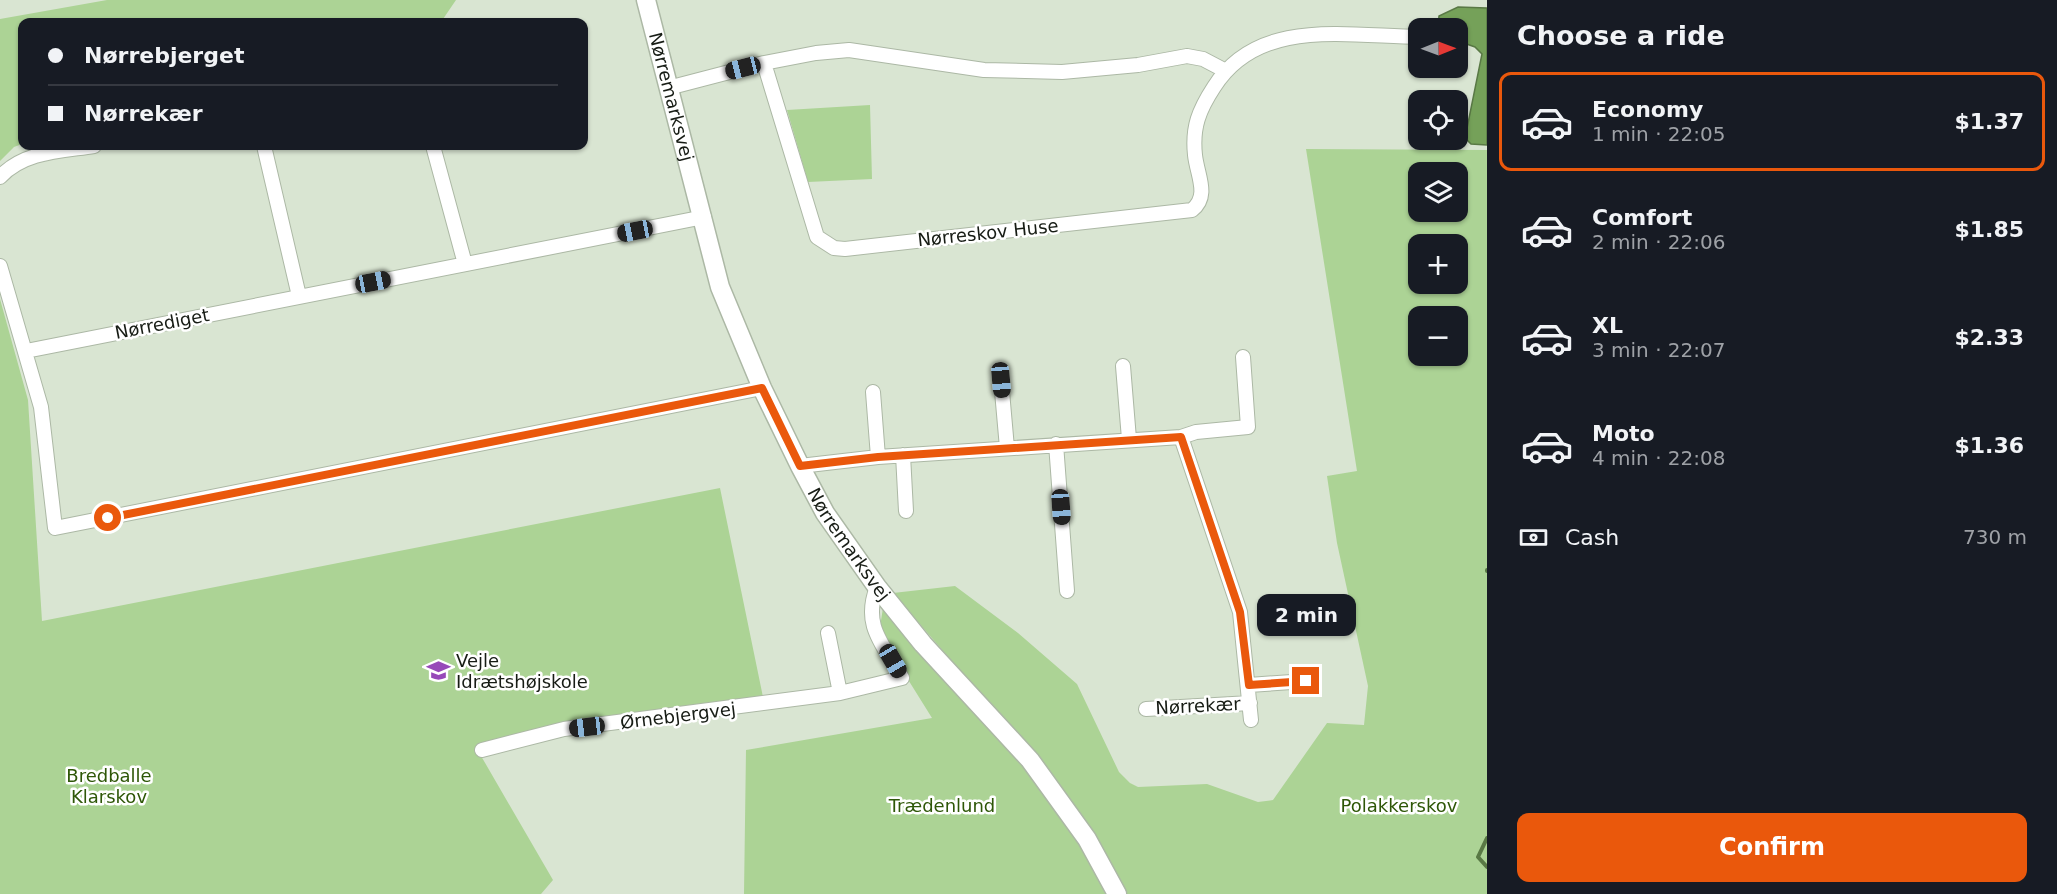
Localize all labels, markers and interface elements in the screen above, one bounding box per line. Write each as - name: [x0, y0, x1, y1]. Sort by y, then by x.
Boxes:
- north arrow: [1408, 18, 1468, 78]
- map controls: [1408, 18, 1468, 366]
- text: Choose a ride: [1517, 20, 1725, 51]
- street label: Nørremarksvej: [645, 30, 698, 163]
- text: Nørrebjerget: [84, 43, 244, 68]
- car: [723, 55, 763, 81]
- button: locate: [1408, 90, 1468, 150]
- icon: car: [1520, 95, 1574, 149]
- text: Economy: [1592, 97, 1703, 122]
- text: Nørrekær: [84, 101, 203, 126]
- text: $1.37: [1954, 109, 2024, 134]
- text: 1 min · 22:05: [1592, 122, 1726, 146]
- button: layers: [1408, 162, 1468, 222]
- icon: car: [1520, 203, 1574, 257]
- text: Comfort: [1592, 205, 1692, 230]
- street label: Nørreskov Huse: [916, 215, 1059, 250]
- text: $1.85: [1954, 217, 2024, 242]
- car: [616, 219, 654, 243]
- text: 2 min · 22:06: [1592, 230, 1726, 254]
- button: +: [1408, 234, 1468, 294]
- car: [354, 270, 392, 294]
- street label: Nørrediget: [113, 304, 211, 343]
- button: −: [1408, 306, 1468, 366]
- icon: car: [1520, 311, 1574, 365]
- text: XL: [1592, 313, 1623, 338]
- text: $2.33: [1954, 325, 2024, 350]
- text: 3 min · 22:07: [1592, 338, 1726, 362]
- car: [990, 361, 1012, 399]
- icon: car: [1520, 419, 1574, 473]
- text: Moto: [1592, 421, 1655, 446]
- text: $1.36: [1954, 433, 2024, 458]
- text: 4 min · 22:08: [1592, 446, 1726, 470]
- street label: Nørremarksvej: [804, 484, 895, 605]
- car: [1051, 488, 1071, 526]
- route start: [94, 504, 121, 531]
- icon: cash: [1517, 521, 1550, 554]
- text: Cash: [1565, 525, 1619, 550]
- text: 730 m: [1963, 525, 2027, 549]
- callout: 2 min: [1256, 594, 1356, 636]
- text: 2 min: [1275, 603, 1338, 627]
- car: [876, 641, 910, 681]
- place label: Vejle Idrætshøjskole: [456, 650, 588, 692]
- school or university icon: Vejle Idrætshøjskole: [425, 658, 451, 684]
- route end: [1292, 667, 1319, 694]
- street label: Nørrekær: [1155, 693, 1242, 718]
- street label: Ørnebjergvej: [619, 698, 737, 733]
- car: [568, 716, 606, 738]
- park label: Bredballe Klarskov: [66, 765, 152, 807]
- park label: Trædenlund: [888, 795, 995, 816]
- park label: Polakkerskov: [1341, 795, 1458, 816]
- button: Confirm: [1517, 813, 2027, 882]

